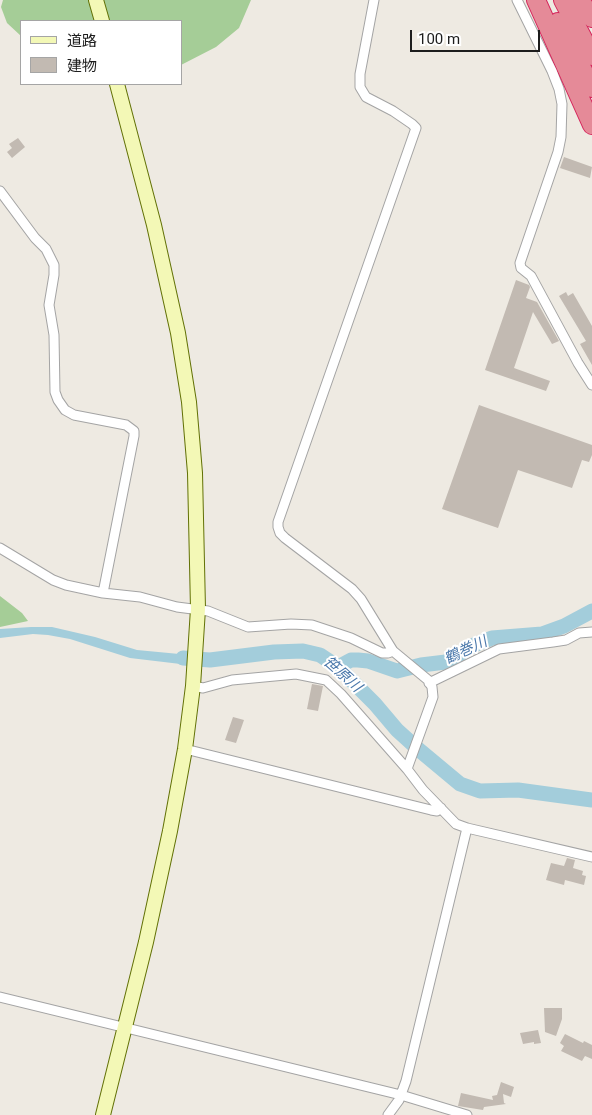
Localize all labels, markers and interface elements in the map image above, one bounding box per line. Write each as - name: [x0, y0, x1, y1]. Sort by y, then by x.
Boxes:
- legend: [20, 20, 182, 85]
- scale bar: [412, 20, 542, 52]
- text: 100 m: [418, 30, 460, 48]
- text: 道路: [67, 32, 97, 50]
- text: 建物: [67, 57, 97, 75]
- water label: 鶴巻川: [442, 633, 490, 669]
- water label: 笹原川: [319, 653, 365, 697]

